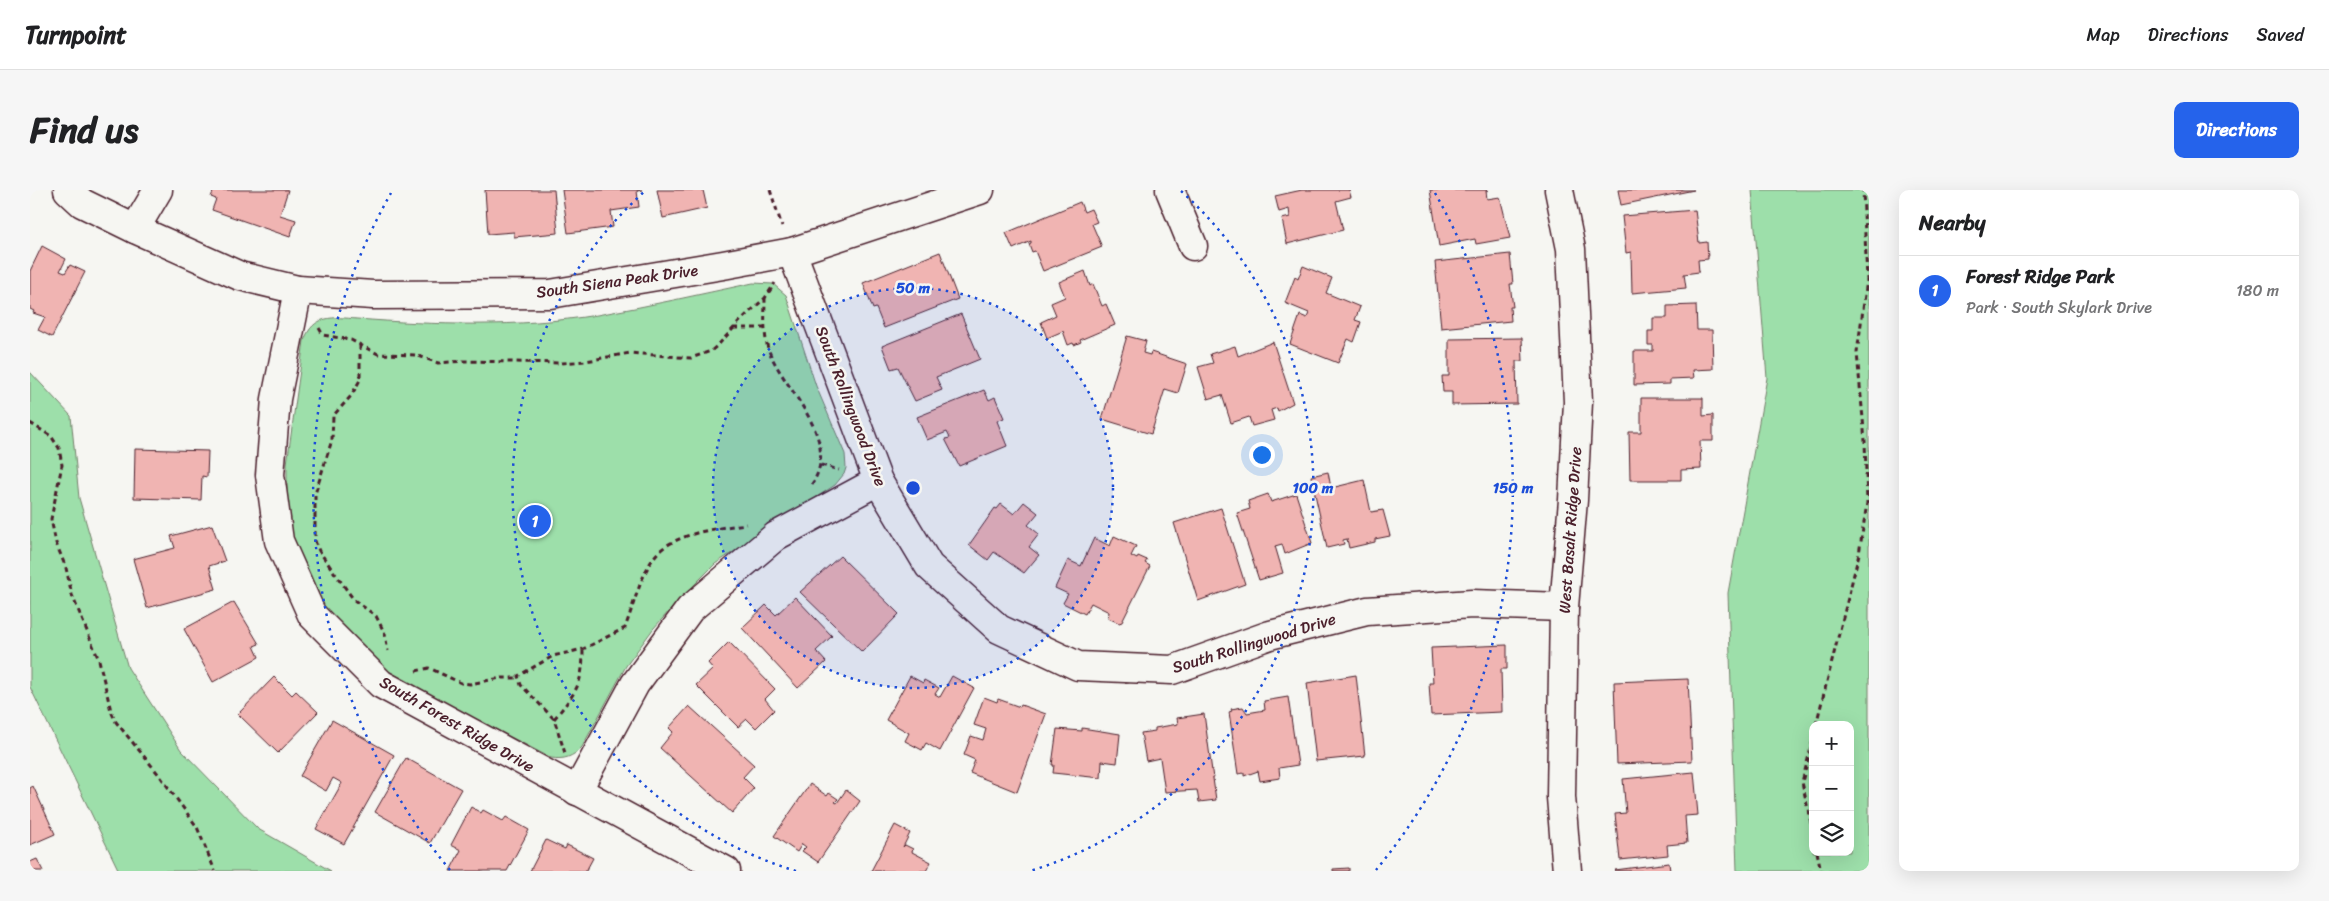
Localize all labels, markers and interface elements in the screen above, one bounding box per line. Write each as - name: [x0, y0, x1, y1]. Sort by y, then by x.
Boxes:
- text: Turnpoint: [25, 14, 127, 56]
- text: Map: [2087, 19, 2120, 51]
- text: Directions: [2148, 19, 2229, 51]
- text: Saved: [2257, 19, 2304, 51]
- text: Find us: [30, 99, 138, 161]
- button: Directions: [2174, 102, 2299, 158]
- text: Nearby: [1919, 204, 1985, 242]
- street label: South Siena Peak Drive: [534, 255, 700, 307]
- text: Forest Ridge Park: [1966, 260, 2115, 293]
- text: 50 m: [896, 275, 931, 301]
- text: 1: [1932, 276, 1938, 305]
- text: 180 m: [2236, 276, 2279, 305]
- text: Park · South Skylark Drive: [1966, 293, 2152, 322]
- street label: South Rollingwood Drive: [807, 321, 895, 491]
- your location: [1249, 442, 1275, 468]
- street label: West Basalt Ridge Drive: [1550, 446, 1590, 614]
- text: 100 m: [1293, 475, 1334, 501]
- text: 150 m: [1493, 475, 1534, 501]
- centre of rings: [904, 479, 922, 497]
- pin: 1: [519, 502, 551, 540]
- street label: South Rollingwood Drive: [1168, 604, 1340, 682]
- street label: South Forest Ridge Drive: [374, 668, 540, 780]
- map controls: [1809, 721, 1854, 856]
- button: +: [1809, 721, 1854, 766]
- button: −: [1809, 766, 1854, 811]
- button: layers: [1809, 811, 1854, 856]

